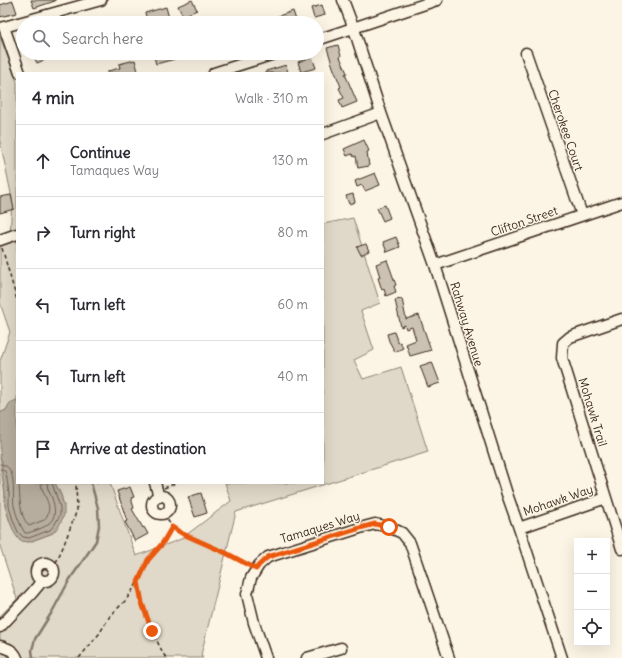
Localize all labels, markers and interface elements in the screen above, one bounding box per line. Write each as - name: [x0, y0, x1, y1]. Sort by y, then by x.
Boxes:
- search box: [16, 16, 324, 60]
- icon: search: [30, 27, 52, 49]
- text: Search here: [62, 29, 143, 48]
- text: 4 min: [32, 87, 74, 109]
- street label: Cherokee Court: [545, 87, 587, 173]
- text: Walk · 310 m: [235, 90, 308, 107]
- text: Continue: [70, 143, 131, 162]
- icon: ahead: [32, 150, 54, 172]
- text: 130 m: [272, 152, 308, 169]
- text: Tamaques Way: [70, 162, 159, 179]
- street label: Clifton Street: [489, 203, 559, 239]
- icon: right: [32, 222, 54, 244]
- text: Turn right: [70, 223, 135, 242]
- text: 80 m: [277, 224, 308, 241]
- street label: Rahway Avenue: [447, 280, 487, 368]
- icon: left: [32, 294, 54, 316]
- text: Turn left: [70, 295, 125, 314]
- text: 60 m: [277, 296, 308, 313]
- icon: left: [32, 366, 54, 388]
- text: Turn left: [70, 367, 125, 386]
- text: 40 m: [277, 368, 308, 385]
- street label: Mohawk Trail: [575, 376, 611, 448]
- icon: arrive: [32, 438, 54, 460]
- text: Arrive at destination: [70, 439, 206, 458]
- street label: Mohawk Way: [521, 481, 595, 519]
- street label: Tamaques Way: [279, 508, 361, 546]
- route start: [380, 518, 398, 536]
- map controls: [574, 538, 610, 646]
- button: +: [574, 538, 610, 574]
- button: −: [574, 574, 610, 610]
- button: locate: [574, 610, 610, 646]
- route end: [143, 622, 161, 640]

